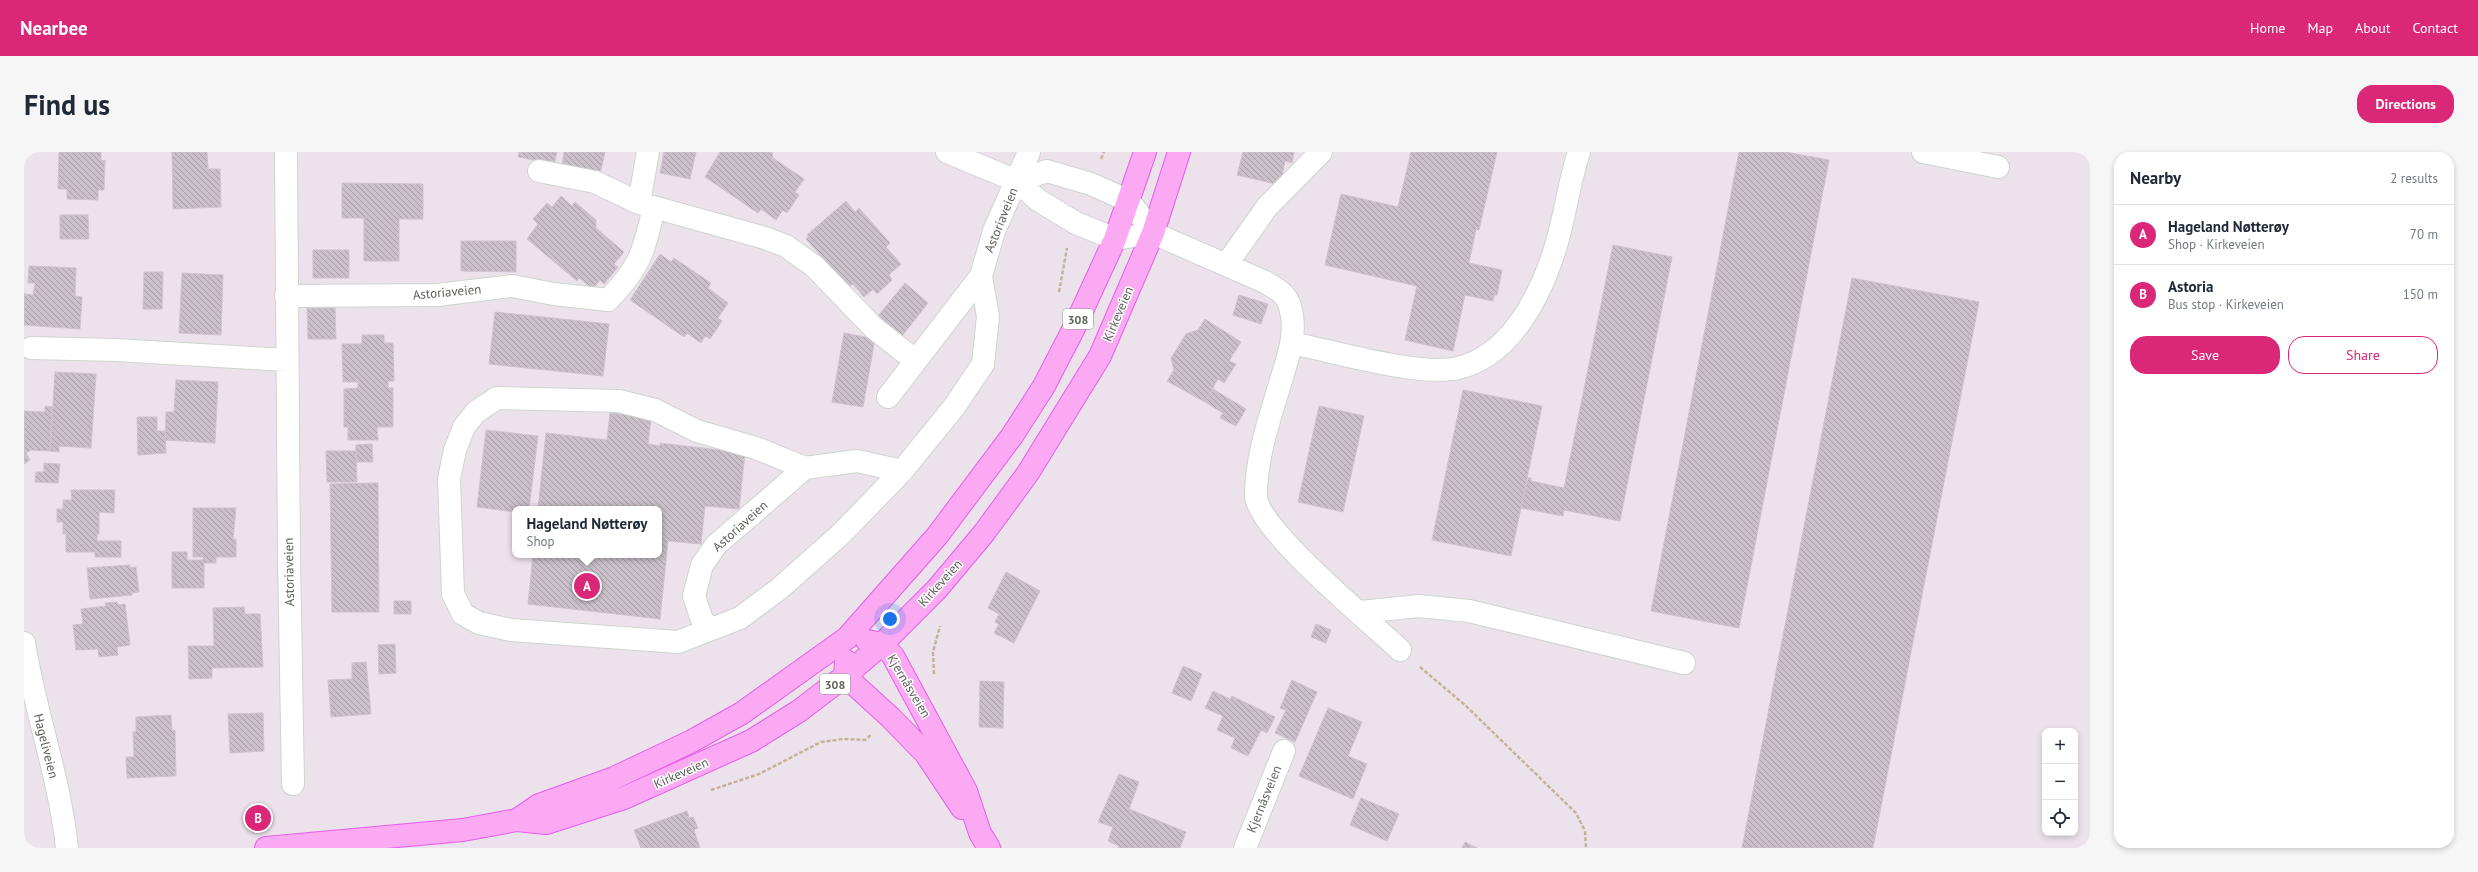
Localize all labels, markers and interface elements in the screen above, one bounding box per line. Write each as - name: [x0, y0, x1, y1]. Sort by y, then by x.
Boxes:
- text: Nearbee: [20, 16, 88, 40]
- text: Home: [2250, 19, 2285, 37]
- text: Map: [2307, 19, 2333, 37]
- text: About: [2355, 19, 2391, 37]
- text: Contact: [2413, 19, 2458, 37]
- button: Directions: [2357, 85, 2454, 123]
- text: Find us: [24, 86, 110, 123]
- text: Nearby: [2130, 167, 2181, 189]
- text: 2 results: [2390, 170, 2438, 187]
- street label: Astoriaveien: [980, 185, 1022, 255]
- text: Hageland Nøtterøy: [2168, 217, 2289, 236]
- text: A: [2139, 226, 2147, 243]
- text: 70 m: [2410, 226, 2438, 243]
- text: Shop · Kirkeveien: [2168, 236, 2265, 253]
- text: Astoria: [2168, 277, 2213, 296]
- street label: Astoriaveien: [412, 281, 482, 303]
- street label: Kirkeveien: [1099, 284, 1137, 344]
- text: B: [2139, 286, 2147, 303]
- text: 150 m: [2403, 286, 2438, 303]
- text: Bus stop · Kirkeveien: [2168, 296, 2284, 313]
- road number: 308: [1063, 309, 1093, 329]
- button: Save: [2130, 336, 2280, 374]
- button: Share: [2288, 336, 2438, 374]
- street label: Astoriaveien: [709, 497, 771, 555]
- popup: [512, 506, 662, 558]
- text: Hageland Nøtterøy: [527, 514, 647, 533]
- text: Shop: [527, 533, 555, 550]
- street label: Astoriaveien: [280, 538, 298, 606]
- street label: Kirkeveien: [914, 556, 966, 610]
- pin: A: [574, 571, 600, 601]
- your location: [880, 609, 900, 629]
- street label: Kjernåsveien: [883, 651, 935, 721]
- road number: 308: [820, 674, 850, 694]
- street label: Hageliveien: [30, 712, 62, 780]
- map controls: [2042, 728, 2078, 836]
- button: +: [2042, 728, 2078, 764]
- street label: Kirkeveien: [651, 753, 711, 793]
- street label: Kjernåsveien: [1243, 763, 1285, 835]
- button: −: [2042, 764, 2078, 800]
- button: locate: [2042, 800, 2078, 836]
- pin: B: [245, 803, 271, 833]

